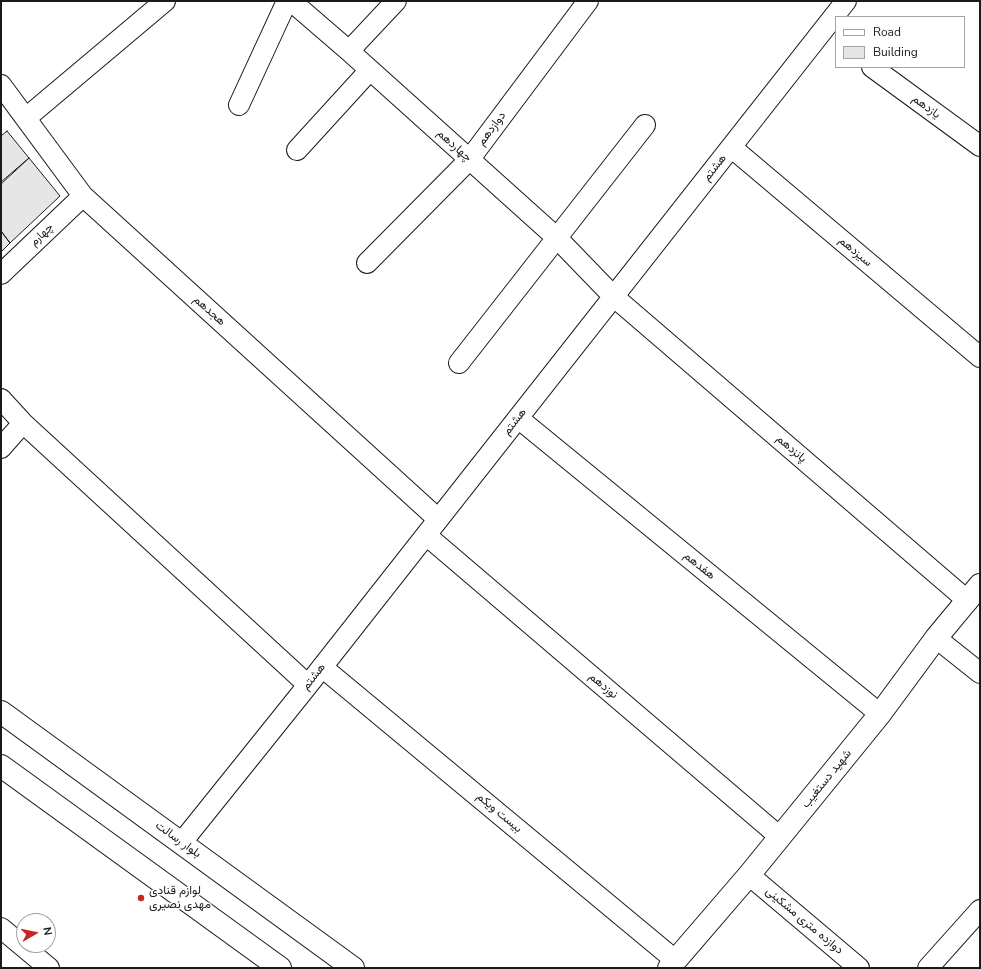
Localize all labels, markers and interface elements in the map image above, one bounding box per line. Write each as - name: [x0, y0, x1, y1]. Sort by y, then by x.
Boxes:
- legend: [835, 16, 965, 68]
- text: Road: [873, 24, 901, 40]
- text: Building: [873, 44, 918, 60]
- street label: یازدهم: [909, 92, 943, 122]
- street label: دوازدهم: [475, 109, 509, 149]
- street label: چهاردهم: [434, 127, 474, 165]
- street label: هشتم: [700, 152, 730, 184]
- street label: چهارم: [27, 220, 57, 250]
- street label: سیزدهم: [835, 234, 875, 270]
- street label: هجدهم: [190, 293, 228, 329]
- street label: هشتم: [500, 406, 530, 438]
- street label: پانزدهم: [773, 432, 809, 466]
- street label: هفدهم: [680, 549, 718, 583]
- street label: هشتم: [299, 661, 329, 693]
- street label: نوزدهم: [585, 670, 621, 702]
- street label: شهید دستغیب: [799, 747, 855, 811]
- street label: بیست ویکم: [473, 790, 525, 836]
- street label: بلوار رسالت: [152, 819, 204, 861]
- place label: لوازم قنادی مهدی نصیری: [149, 884, 211, 912]
- street label: دوازده متری مشکینی: [762, 884, 846, 958]
- marker: لوازم قنادی مهدی نصیری: [136, 893, 146, 903]
- north arrow: [16, 913, 56, 953]
- text: N: [39, 926, 55, 936]

